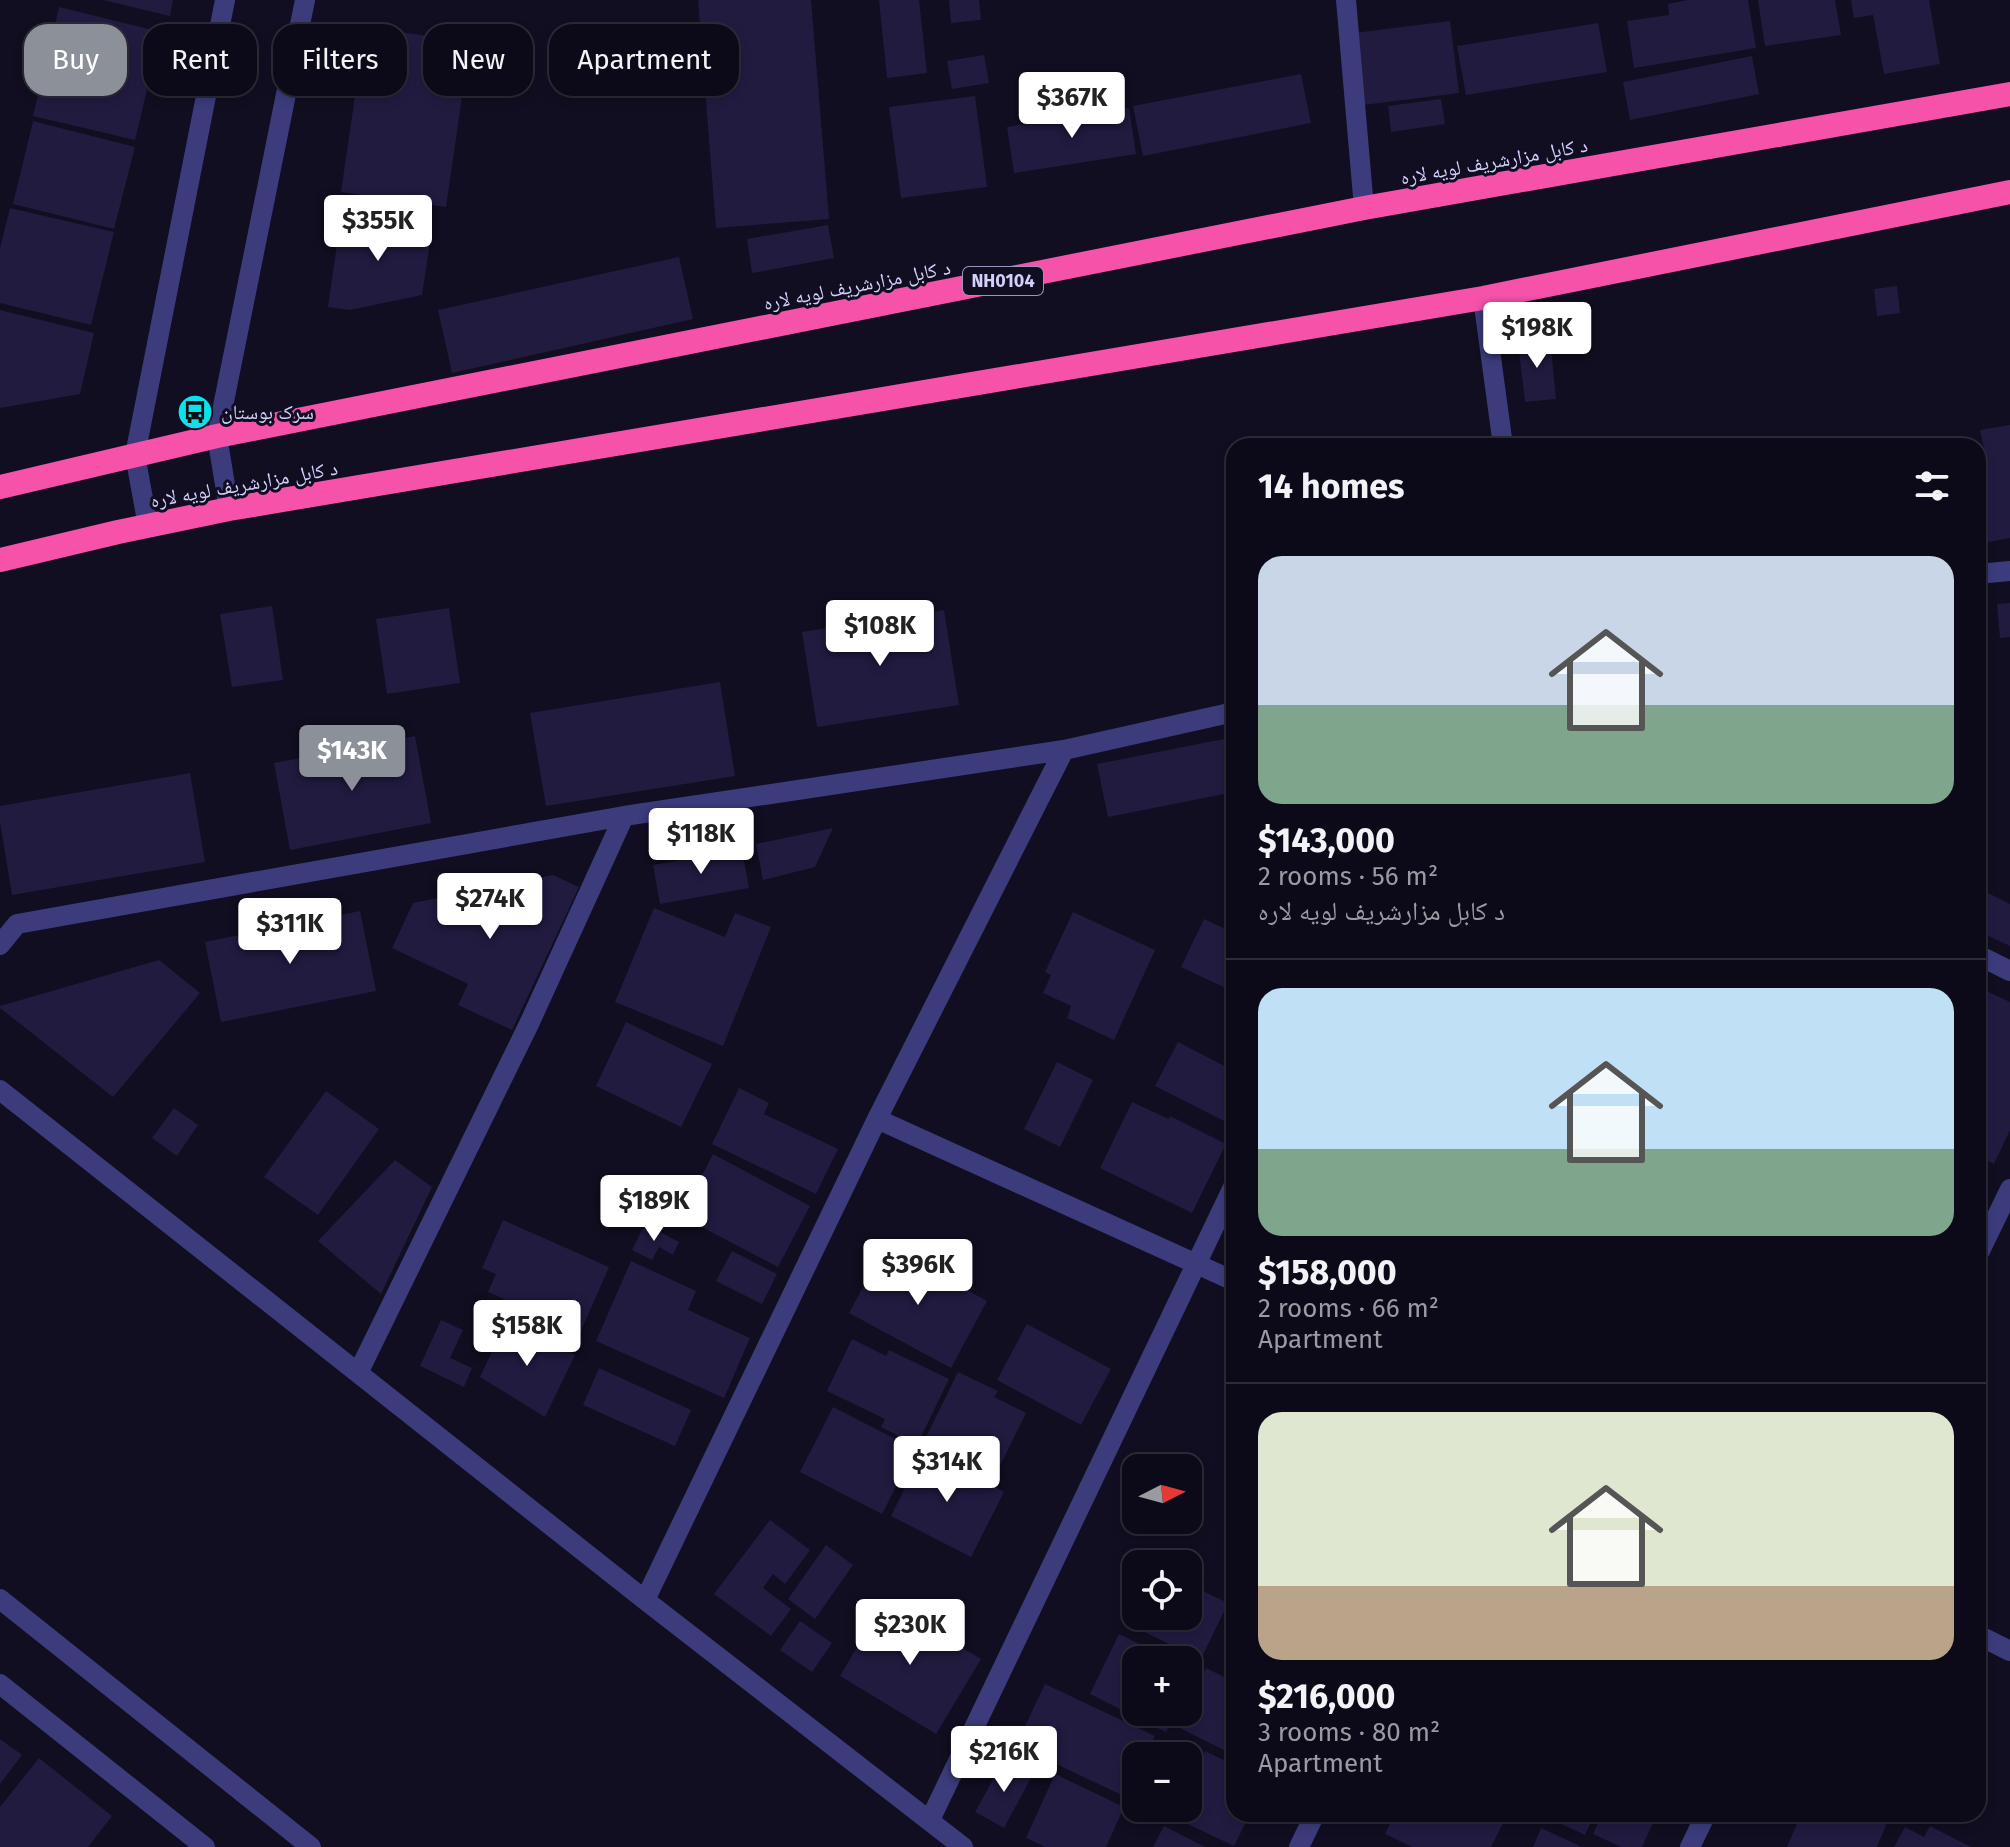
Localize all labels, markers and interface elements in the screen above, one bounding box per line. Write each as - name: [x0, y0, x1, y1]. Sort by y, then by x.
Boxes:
- chip: Buy: [24, 24, 127, 96]
- chip: Rent: [143, 24, 257, 96]
- chip: Filters: [273, 24, 407, 96]
- chip: New: [423, 24, 533, 96]
- chip: Apartment: [549, 24, 739, 96]
- pin: $367K: [1016, 72, 1128, 140]
- text: $367K: [1037, 82, 1107, 113]
- street label: د کابل مزارشریف لویه لاره: [1398, 133, 1590, 189]
- pin: $355K: [322, 195, 434, 263]
- text: $355K: [342, 205, 414, 236]
- street label: د کابل مزارشریف لویه لاره: [761, 255, 953, 315]
- road number: NH0104: [963, 267, 1043, 295]
- pin: $198K: [1481, 302, 1593, 370]
- text: $198K: [1501, 312, 1573, 343]
- bus stop icon: سرک بوستان: [176, 393, 214, 431]
- place label: سرک بوستان: [221, 400, 314, 424]
- street label: د کابل مزارشریف لویه لاره: [148, 456, 340, 512]
- icon: filters: [1910, 464, 1954, 508]
- text: 14 homes: [1258, 466, 1404, 507]
- pin: $108K: [824, 600, 936, 668]
- icon: home: [1534, 608, 1678, 752]
- text: $108K: [844, 610, 916, 641]
- pin: $143K: [296, 725, 408, 793]
- text: $143K: [317, 735, 387, 766]
- pin: $118K: [645, 808, 757, 876]
- text: $118K: [667, 818, 735, 849]
- text: $143,000: [1258, 820, 1395, 861]
- text: 2 rooms · 56 m²: [1258, 861, 1438, 892]
- pin: $274K: [434, 873, 546, 941]
- text: $274K: [455, 883, 525, 914]
- text: د کابل مزارشریف لویه لاره: [1258, 896, 1505, 927]
- pin: $311K: [234, 898, 346, 966]
- text: $311K: [256, 908, 324, 939]
- icon: home: [1534, 1040, 1678, 1184]
- pin: $189K: [598, 1175, 710, 1243]
- text: $189K: [618, 1185, 690, 1216]
- pin: $396K: [862, 1239, 974, 1307]
- text: $396K: [881, 1249, 955, 1280]
- text: $158,000: [1258, 1252, 1397, 1293]
- text: 2 rooms · 66 m²: [1258, 1293, 1439, 1324]
- pin: $158K: [471, 1300, 583, 1368]
- text: $158K: [492, 1310, 562, 1341]
- text: Apartment: [1258, 1324, 1383, 1355]
- pin: $314K: [891, 1436, 1003, 1504]
- text: $314K: [912, 1446, 982, 1477]
- north arrow: [1122, 1454, 1202, 1534]
- map controls: [1122, 1454, 1202, 1822]
- icon: home: [1534, 1464, 1678, 1608]
- button: locate: [1122, 1550, 1202, 1630]
- pin: $230K: [854, 1599, 966, 1667]
- text: $230K: [874, 1609, 946, 1640]
- button: +: [1122, 1646, 1202, 1726]
- text: $216,000: [1258, 1676, 1395, 1717]
- text: 3 rooms · 80 m²: [1258, 1717, 1440, 1748]
- pin: $216K: [948, 1726, 1060, 1794]
- text: $216K: [969, 1736, 1039, 1767]
- button: −: [1122, 1742, 1202, 1822]
- text: Apartment: [1258, 1748, 1383, 1779]

